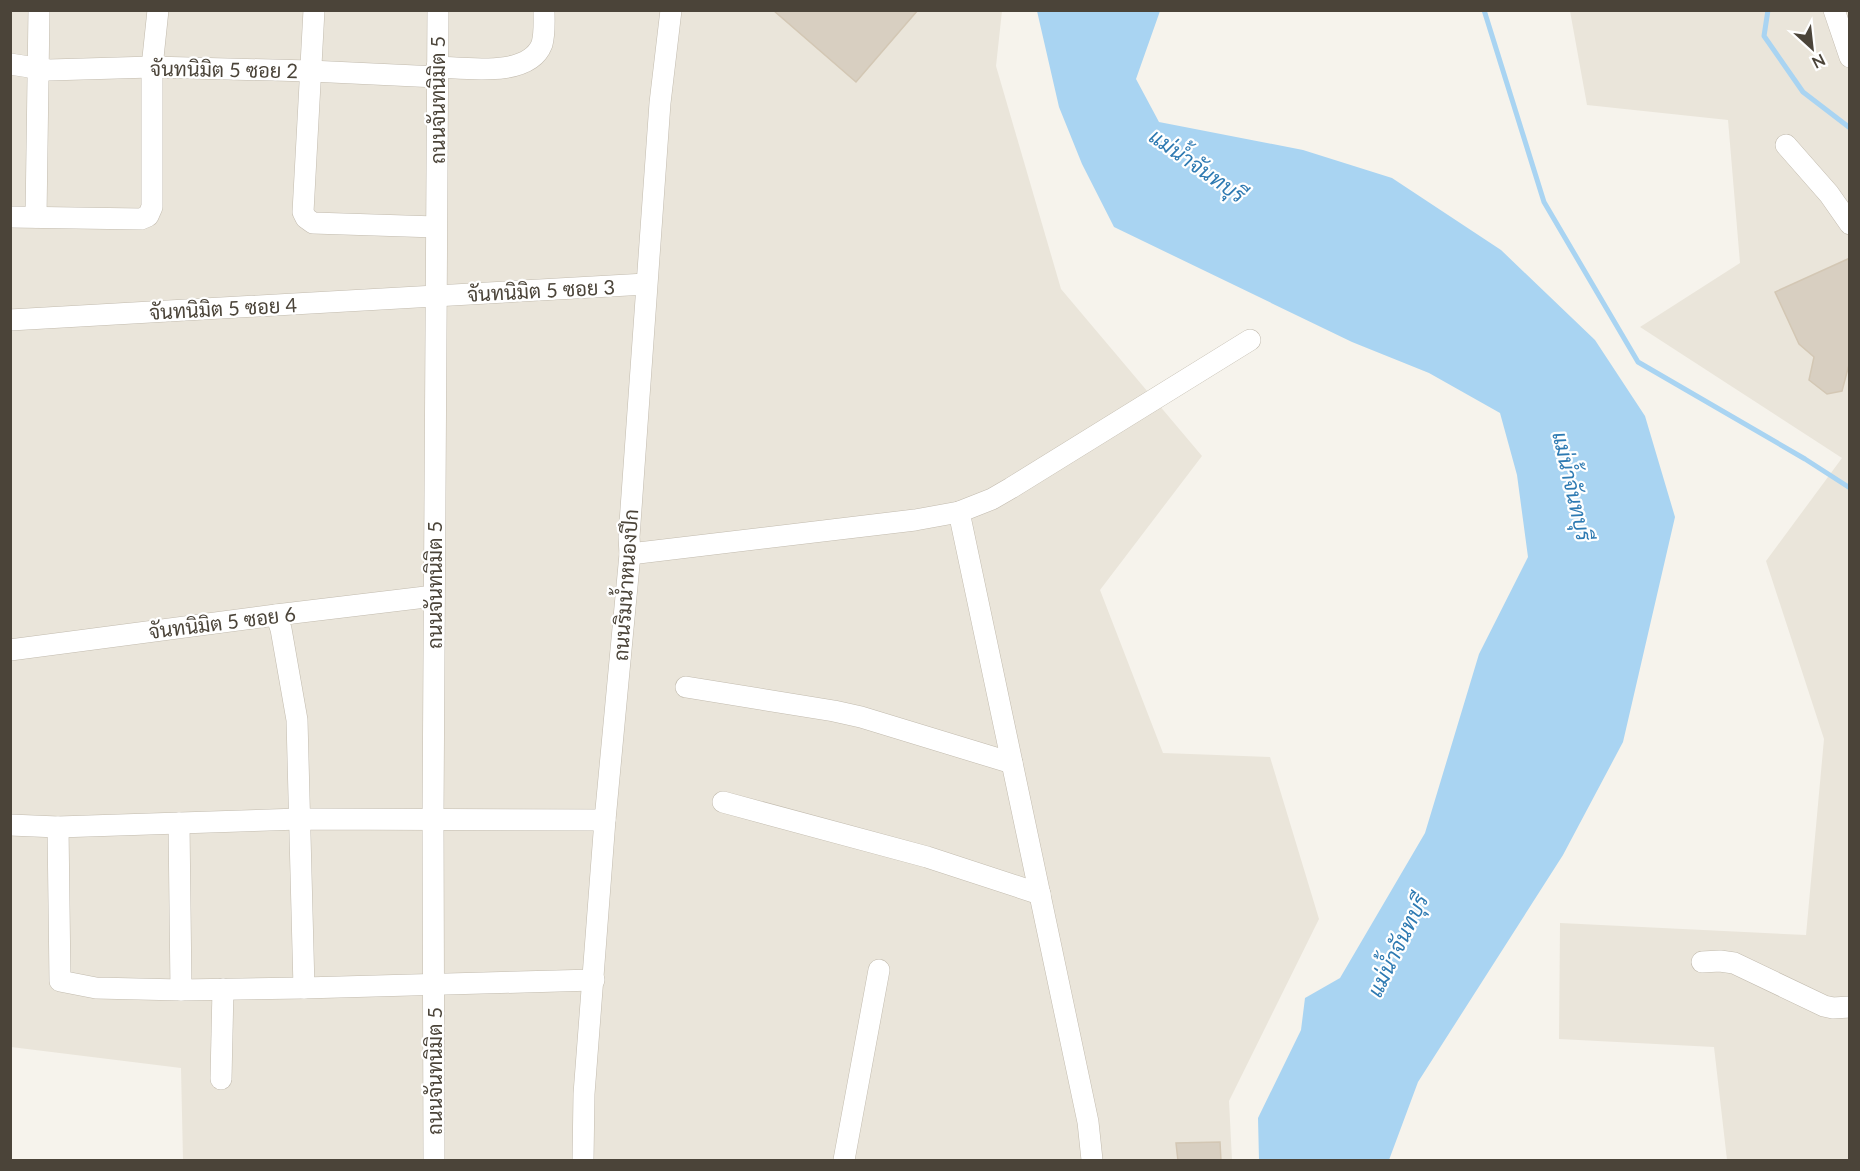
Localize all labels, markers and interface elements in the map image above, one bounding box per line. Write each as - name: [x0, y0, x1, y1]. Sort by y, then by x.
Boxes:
- north arrow: [1782, 18, 1842, 78]
- street label: ถนนจันทนิมิต 5: [425, 36, 449, 164]
- text: N: [1809, 51, 1829, 73]
- street label: จันทนิมิต 5 ซอย 2: [150, 56, 298, 82]
- water label: แม่น้ำจันทบุรี: [1144, 120, 1255, 211]
- street label: จันทนิมิต 5 ซอย 3: [466, 274, 616, 306]
- street label: จันทนิมิต 5 ซอย 4: [148, 292, 298, 324]
- water label: แม่น้ำจันทบุรี: [1545, 428, 1602, 546]
- street label: ถนนริมน้ำหนองปึก: [603, 508, 642, 662]
- street label: ถนนจันทนิมิต 5: [422, 521, 446, 649]
- street label: จันทนิมิต 5 ซอย 6: [147, 601, 297, 643]
- water label: แม่น้ำจันทบุรี: [1358, 886, 1436, 1002]
- street label: ถนนจันทนิมิต 5: [422, 1007, 446, 1135]

